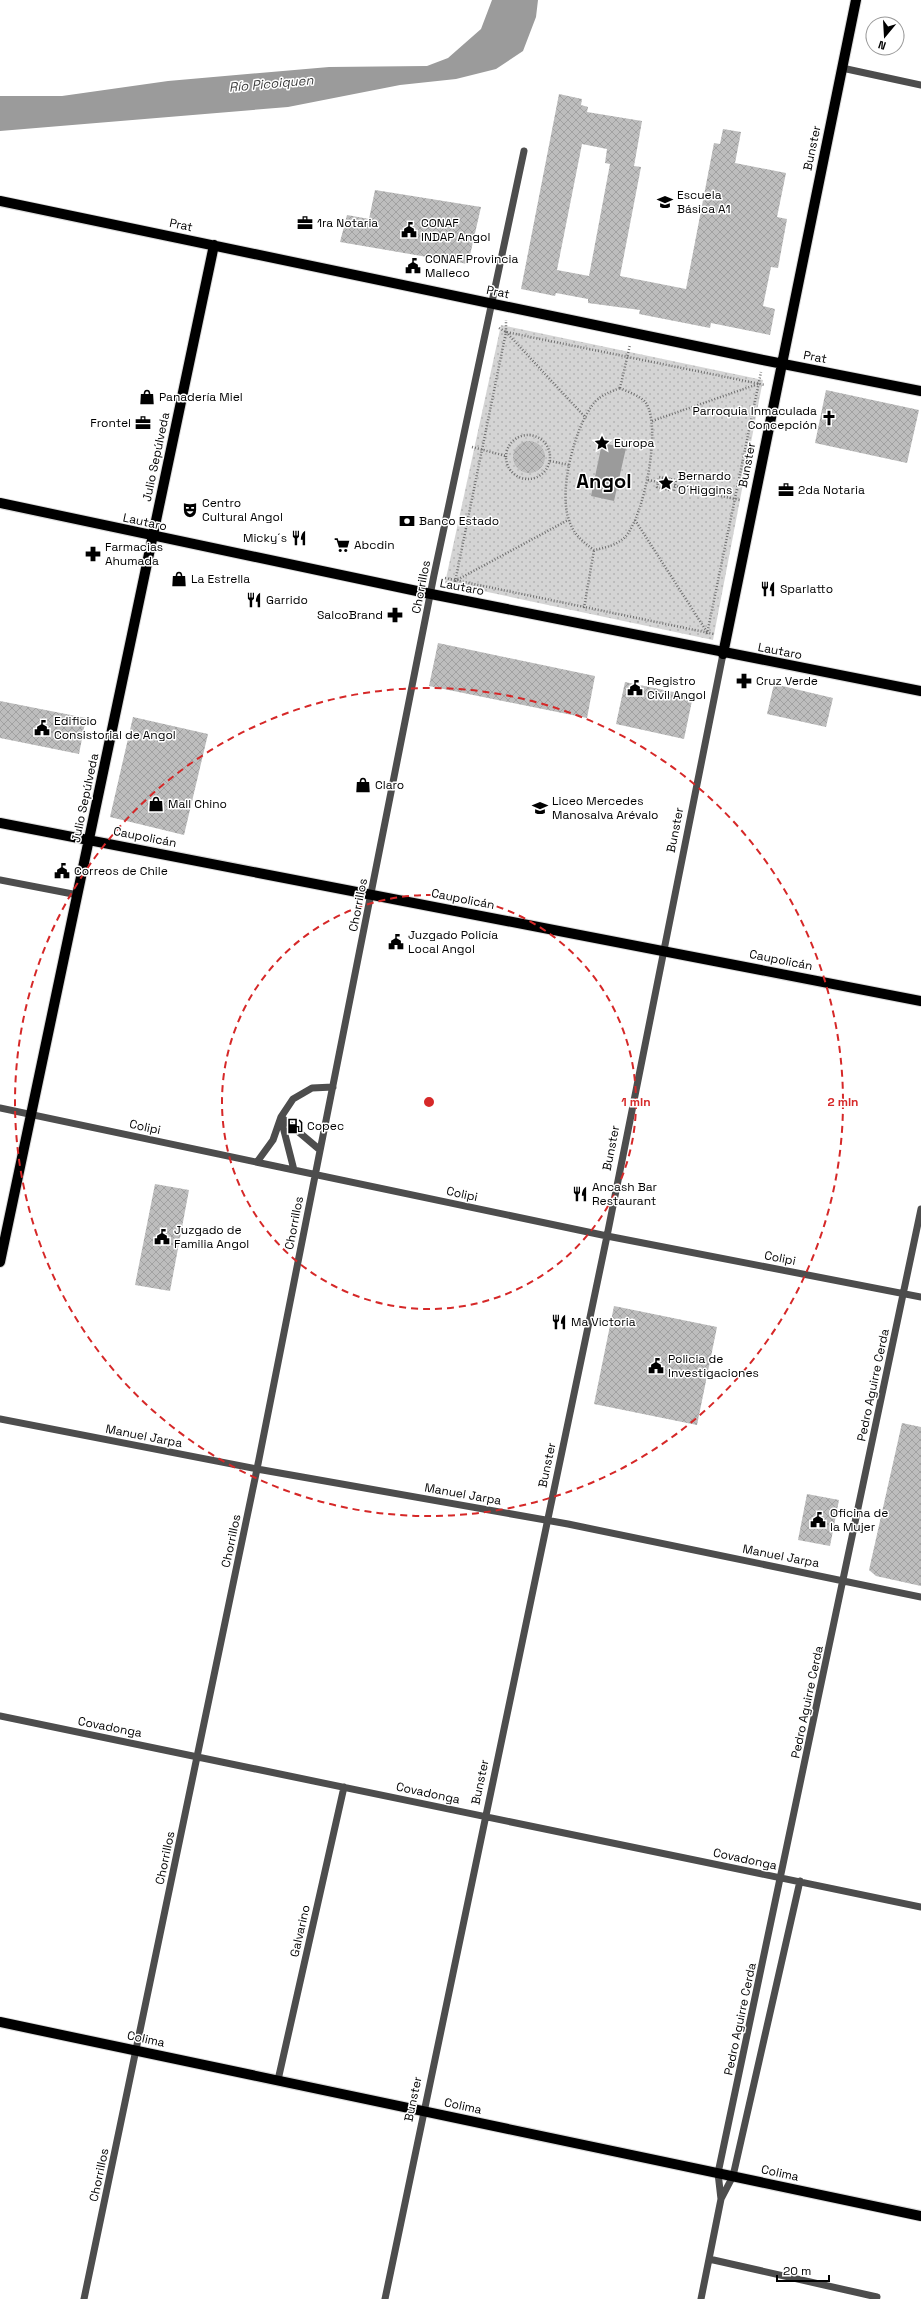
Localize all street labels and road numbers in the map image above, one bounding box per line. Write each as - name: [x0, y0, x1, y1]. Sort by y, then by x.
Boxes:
- street label: Bunster: [799, 124, 825, 172]
- street label: Prat: [168, 215, 194, 235]
- street label: Prat: [485, 282, 511, 302]
- street label: Prat: [802, 347, 828, 367]
- street label: Julio Sepúlveda: [139, 411, 173, 503]
- street label: Bunster: [735, 441, 759, 489]
- street label: Lautaro: [121, 510, 169, 534]
- street label: Chorrillos: [408, 559, 434, 615]
- street label: Lautaro: [439, 575, 485, 599]
- street label: Lautaro: [757, 639, 803, 663]
- street label: Julio Sepúlveda: [68, 752, 102, 844]
- street label: Bunster: [663, 806, 687, 854]
- street label: Caupolicán: [112, 823, 178, 851]
- street label: Chorrillos: [345, 877, 371, 933]
- street label: Caupolicán: [430, 885, 496, 913]
- street label: Caupolicán: [748, 946, 814, 974]
- street label: Colipi: [128, 1116, 162, 1138]
- street label: Bunster: [599, 1124, 623, 1172]
- street label: Colipi: [445, 1183, 479, 1205]
- street label: Chorrillos: [281, 1195, 307, 1251]
- street label: Colipi: [763, 1247, 797, 1269]
- street label: Pedro Aguirre Cerda: [853, 1327, 893, 1443]
- street label: Manuel Jarpa: [104, 1421, 184, 1451]
- street label: Bunster: [534, 1441, 560, 1489]
- street label: Manuel Jarpa: [423, 1479, 503, 1509]
- street label: Chorrillos: [218, 1513, 244, 1569]
- street label: Manuel Jarpa: [741, 1541, 821, 1571]
- street label: Pedro Aguirre Cerda: [787, 1644, 827, 1760]
- street label: Covadonga: [77, 1713, 144, 1741]
- street label: Bunster: [467, 1758, 493, 1806]
- street label: Covadonga: [395, 1778, 462, 1808]
- street label: Chorrillos: [152, 1830, 178, 1886]
- street label: Covadonga: [712, 1844, 779, 1874]
- street label: Galvarino: [286, 1903, 314, 1959]
- street label: Pedro Aguirre Cerda: [720, 1961, 760, 2077]
- street label: Colima: [126, 2027, 166, 2051]
- street label: Bunster: [400, 2075, 426, 2123]
- street label: Colima: [443, 2094, 483, 2118]
- street label: Chorrillos: [86, 2147, 112, 2203]
- street label: Colima: [760, 2161, 800, 2185]

